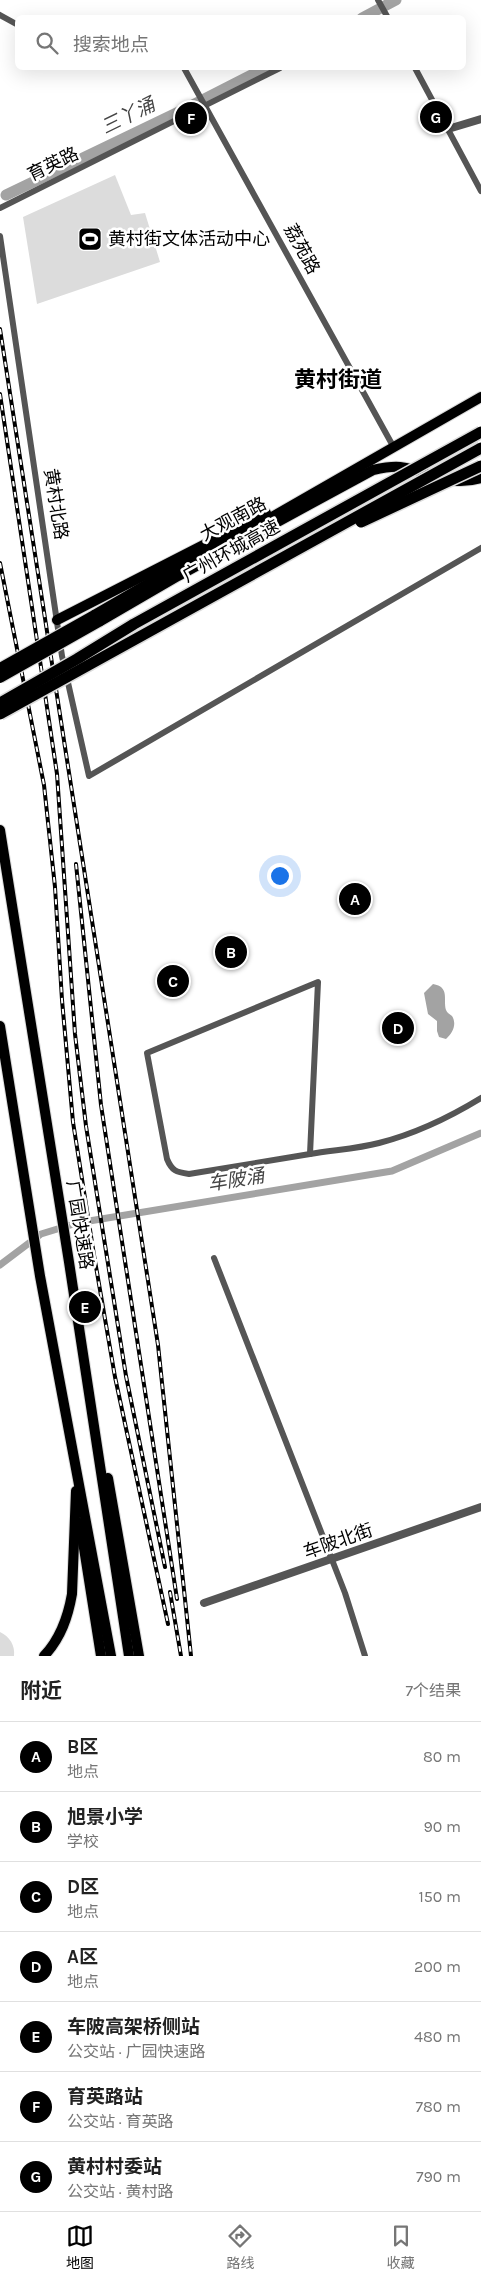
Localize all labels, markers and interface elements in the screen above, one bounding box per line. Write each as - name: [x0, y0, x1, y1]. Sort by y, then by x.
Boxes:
- search box: [15, 15, 466, 70]
- icon: search: [33, 29, 61, 57]
- text: 搜索地点: [73, 34, 149, 56]
- water label: 三丫涌: [98, 93, 160, 138]
- pin: G: [420, 98, 452, 136]
- pin: F: [175, 99, 207, 137]
- street label: 育英路: [24, 142, 82, 186]
- street label: 荔苑路: [279, 220, 325, 278]
- sports icon: 黄村街文体活动中心: [77, 226, 103, 252]
- place label: 黄村街文体活动中心: [108, 228, 270, 250]
- district label: 黄村街道: [294, 367, 382, 393]
- street label: 黄村北路: [40, 467, 72, 541]
- street label: 大观南路: [196, 492, 270, 546]
- street label: 广州环城高速: [178, 515, 284, 587]
- your location: [267, 863, 293, 889]
- pin: A: [339, 880, 371, 918]
- pin: B: [215, 933, 247, 971]
- pin: C: [157, 962, 189, 1000]
- pin: D: [382, 1009, 414, 1047]
- water label: 车陂涌: [206, 1164, 268, 1195]
- street label: 广园快速路: [62, 1179, 98, 1271]
- pin: E: [69, 1288, 101, 1326]
- street label: 车陂北街: [300, 1519, 376, 1563]
- text: 附近: [20, 1679, 62, 1703]
- text: 7个结果: [405, 1681, 461, 1700]
- text: B区: [67, 1736, 98, 1758]
- text: A: [31, 1747, 41, 1766]
- text: 80 m: [423, 1747, 461, 1766]
- text: 地点: [67, 1762, 99, 1781]
- text: 旭景小学: [67, 1806, 143, 1828]
- text: B: [31, 1817, 41, 1836]
- text: 90 m: [423, 1817, 461, 1836]
- text: 学校: [67, 1832, 99, 1851]
- text: D区: [67, 1876, 99, 1898]
- text: C: [31, 1887, 41, 1906]
- text: 150 m: [418, 1887, 461, 1906]
- text: 地点: [67, 1902, 99, 1921]
- text: A区: [67, 1946, 98, 1968]
- text: D: [31, 1957, 41, 1976]
- text: 200 m: [414, 1957, 461, 1976]
- text: 地点: [67, 1972, 99, 1991]
- text: 车陂高架桥侧站: [67, 2016, 200, 2038]
- text: E: [31, 2027, 41, 2046]
- text: 480 m: [414, 2027, 461, 2046]
- text: 公交站 · 广园快速路: [67, 2042, 205, 2061]
- text: 育英路站: [67, 2086, 143, 2108]
- text: F: [32, 2097, 40, 2116]
- text: 780 m: [415, 2097, 461, 2116]
- text: 公交站 · 育英路: [67, 2112, 173, 2131]
- text: 黄村村委站: [67, 2156, 162, 2178]
- text: G: [31, 2167, 41, 2186]
- text: 790 m: [416, 2167, 461, 2186]
- text: 公交站 · 黄村路: [67, 2182, 173, 2201]
- tab: 地图: [66, 2222, 94, 2272]
- tab: 路线: [226, 2222, 254, 2272]
- tab: 收藏: [387, 2222, 415, 2272]

